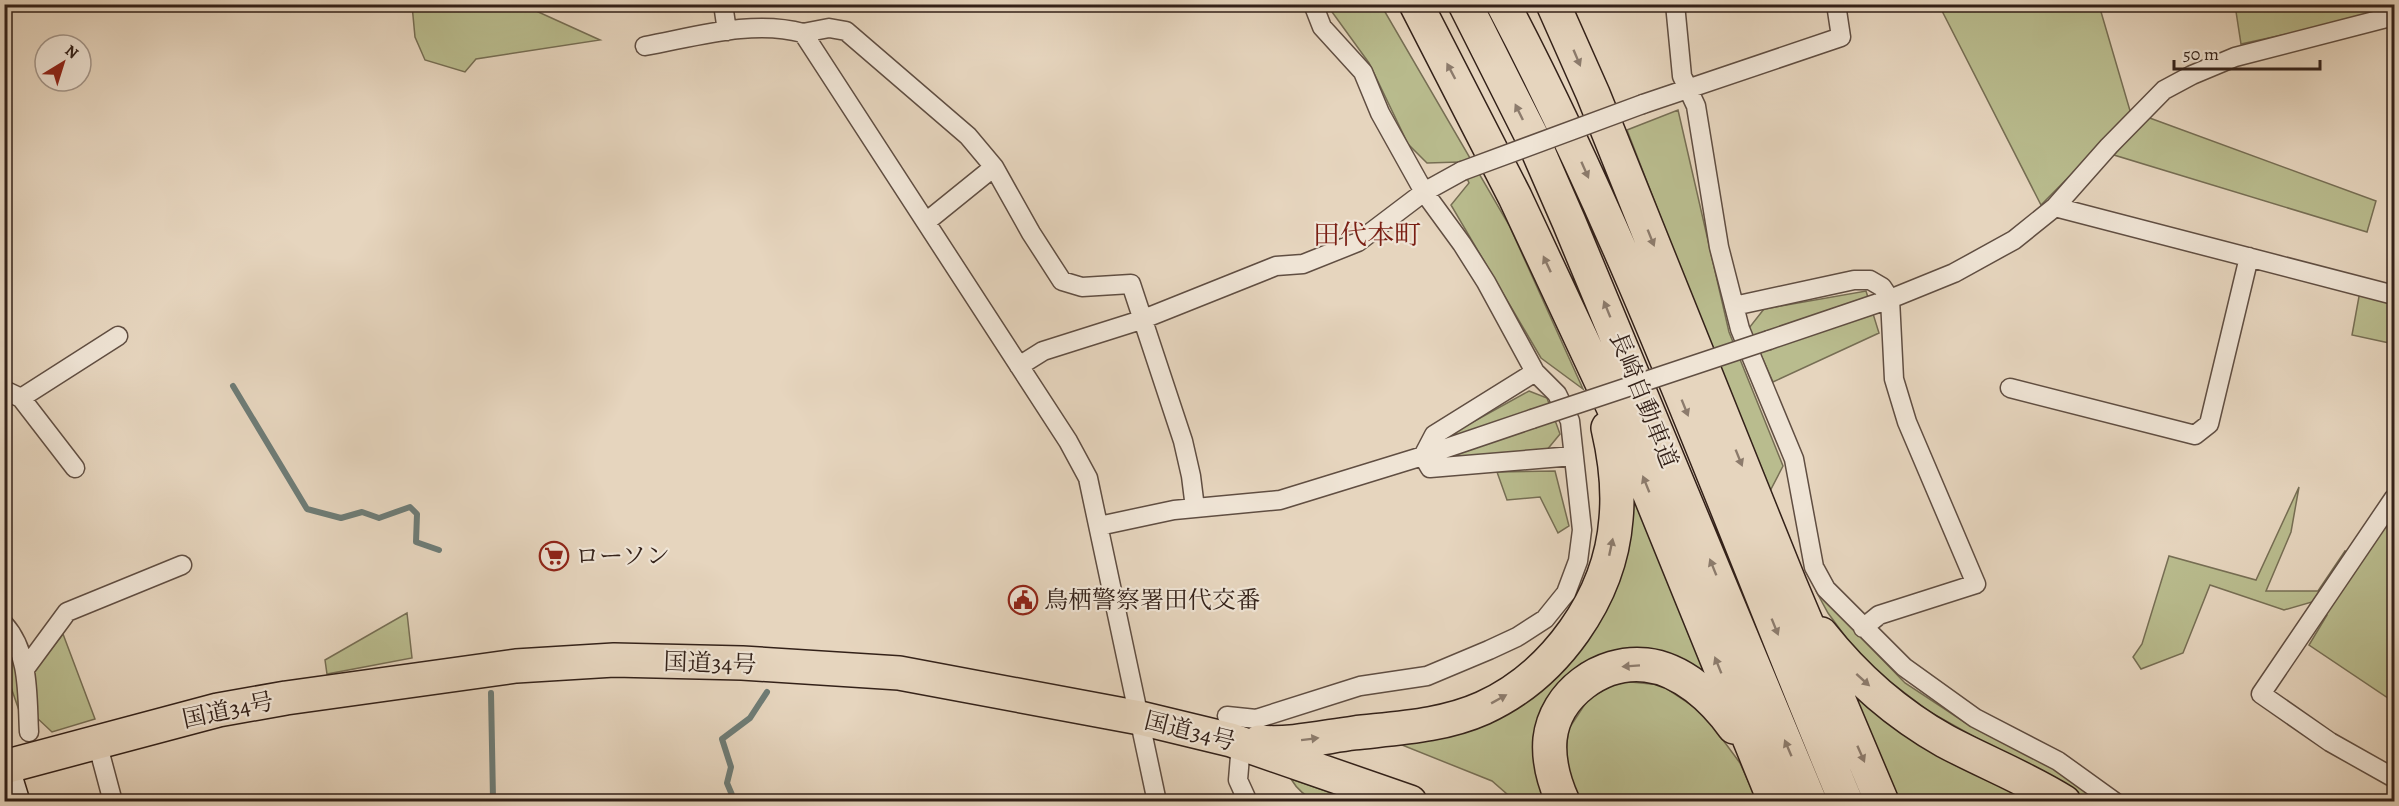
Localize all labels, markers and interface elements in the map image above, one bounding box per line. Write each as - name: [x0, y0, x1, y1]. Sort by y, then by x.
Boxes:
- north arrow: [33, 33, 93, 93]
- scale bar: [2174, 33, 2320, 71]
- text: N: [60, 40, 83, 64]
- text: 50 m: [2183, 42, 2219, 66]
- one-way arrow: [1572, 49, 1582, 67]
- one-way arrow: [1446, 62, 1456, 79]
- one-way arrow: [1515, 103, 1524, 120]
- one-way arrow: [1580, 162, 1589, 179]
- district label: 田代本町: [1313, 217, 1421, 253]
- one-way arrow: [1646, 230, 1656, 248]
- one-way arrow: [1542, 256, 1551, 273]
- one-way arrow: [1602, 300, 1612, 318]
- street label: 長崎自動車道: [1602, 327, 1686, 473]
- one-way arrow: [1680, 399, 1690, 417]
- one-way arrow: [1735, 449, 1745, 467]
- one-way arrow: [1641, 475, 1650, 493]
- one-way arrow: [1607, 538, 1617, 556]
- supermarket icon: ローソン: [538, 540, 570, 572]
- place label: ローソン: [575, 540, 670, 572]
- one-way arrow: [1708, 558, 1718, 576]
- public building icon: 鳥栖警察署田代交番: [1007, 584, 1039, 616]
- place label: 鳥栖警察署田代交番: [1044, 584, 1260, 616]
- one-way arrow: [1770, 618, 1780, 636]
- street label: 国道34号: [663, 645, 757, 681]
- one-way arrow: [1713, 656, 1723, 674]
- one-way arrow: [1621, 661, 1640, 671]
- one-way arrow: [1855, 673, 1870, 686]
- street label: 国道34号: [179, 685, 277, 735]
- one-way arrow: [1491, 694, 1508, 704]
- street label: 国道34号: [1141, 704, 1239, 758]
- one-way arrow: [1300, 734, 1319, 744]
- one-way arrow: [1783, 739, 1792, 756]
- one-way arrow: [1856, 746, 1866, 764]

